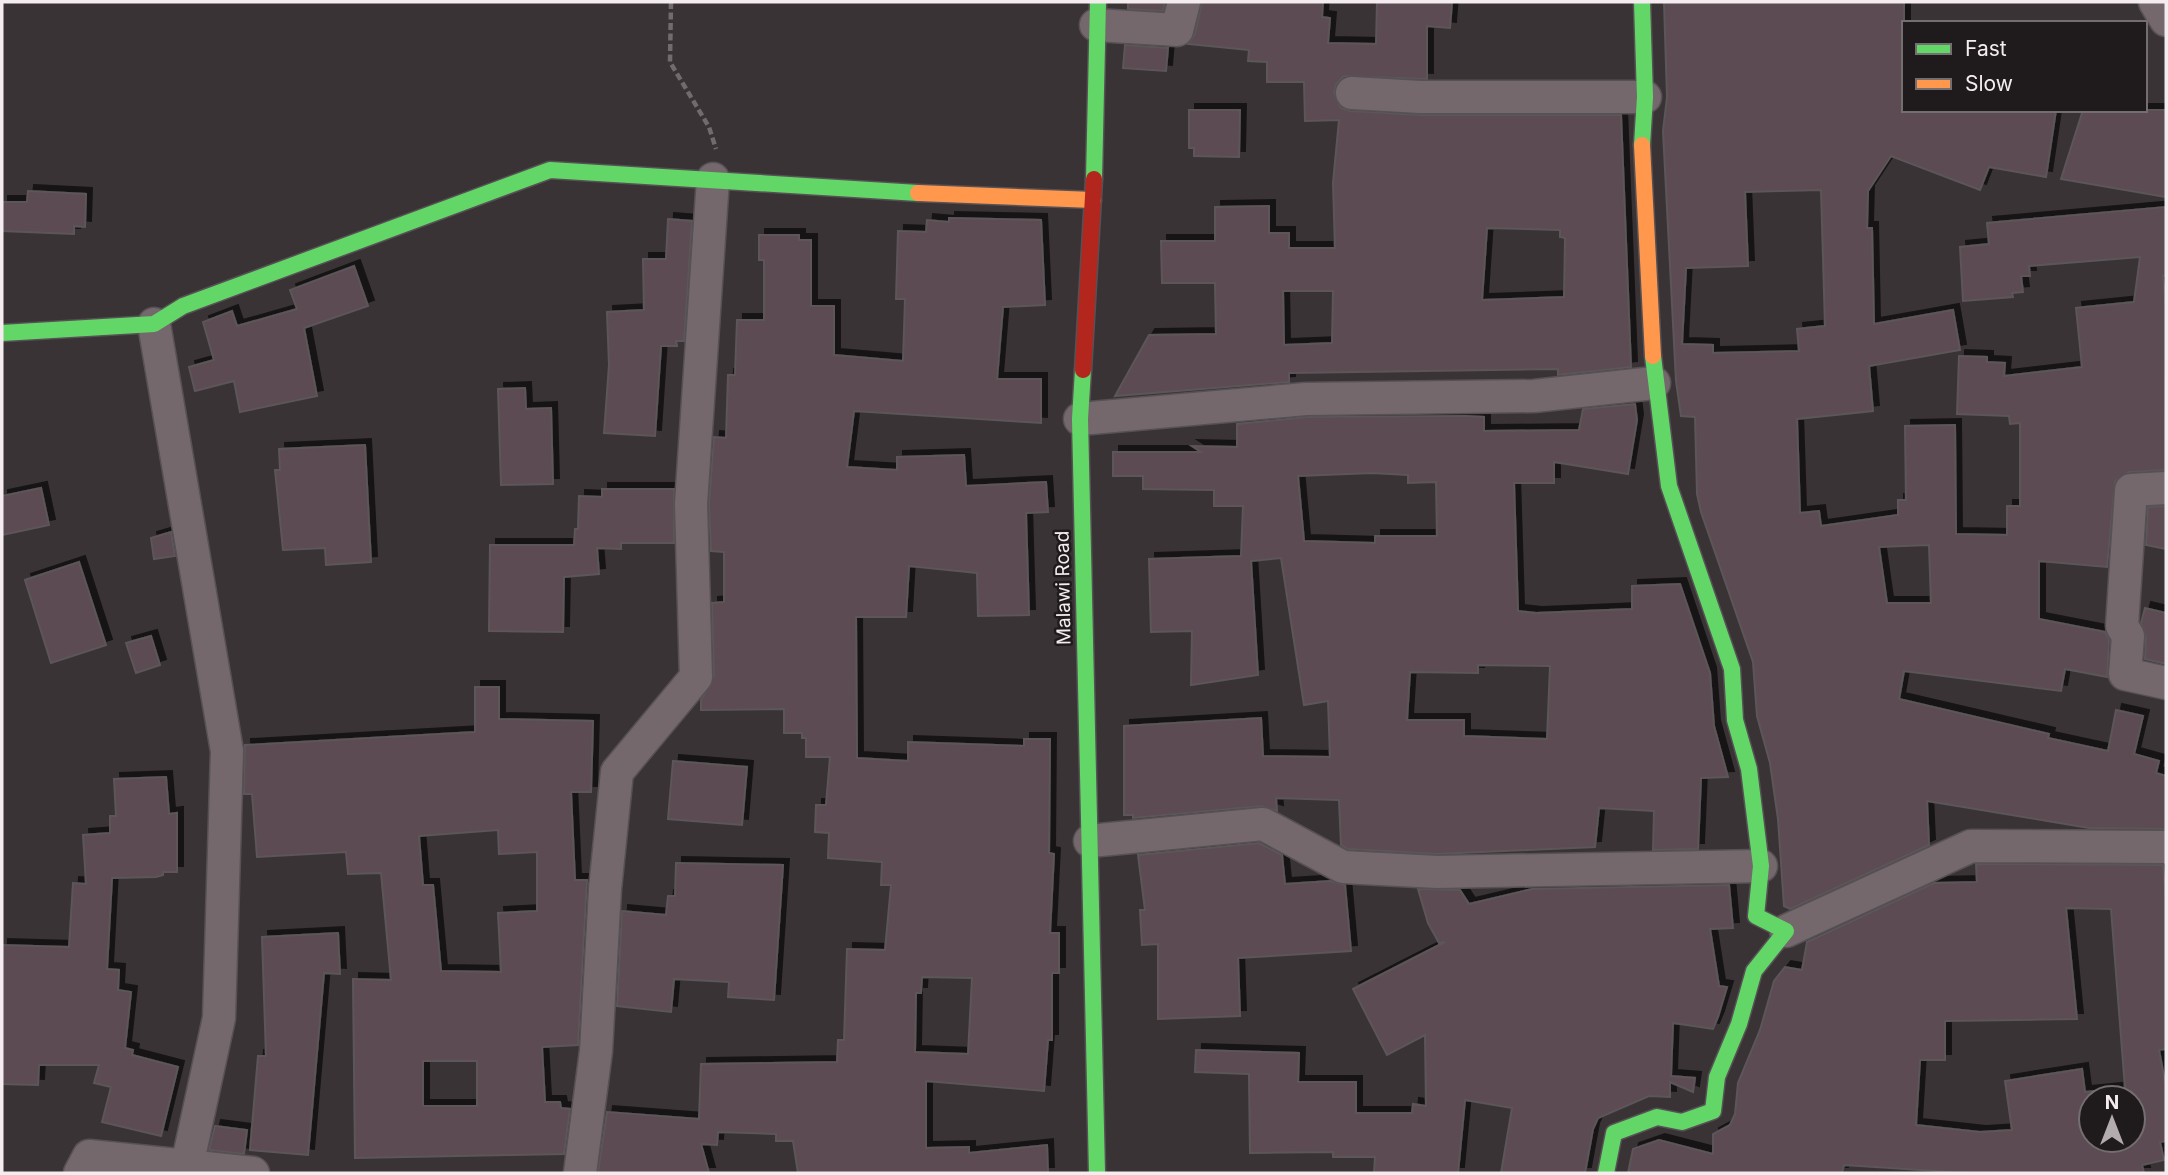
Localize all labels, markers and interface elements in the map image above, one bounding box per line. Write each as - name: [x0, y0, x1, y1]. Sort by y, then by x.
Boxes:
- legend: [1902, 21, 2147, 112]
- text: Fast: [1965, 36, 2007, 61]
- text: Slow: [1965, 71, 2013, 96]
- street label: Malawi Road: [1051, 531, 1075, 645]
- north arrow: [2077, 1084, 2147, 1154]
- text: N: [2105, 1091, 2119, 1114]

